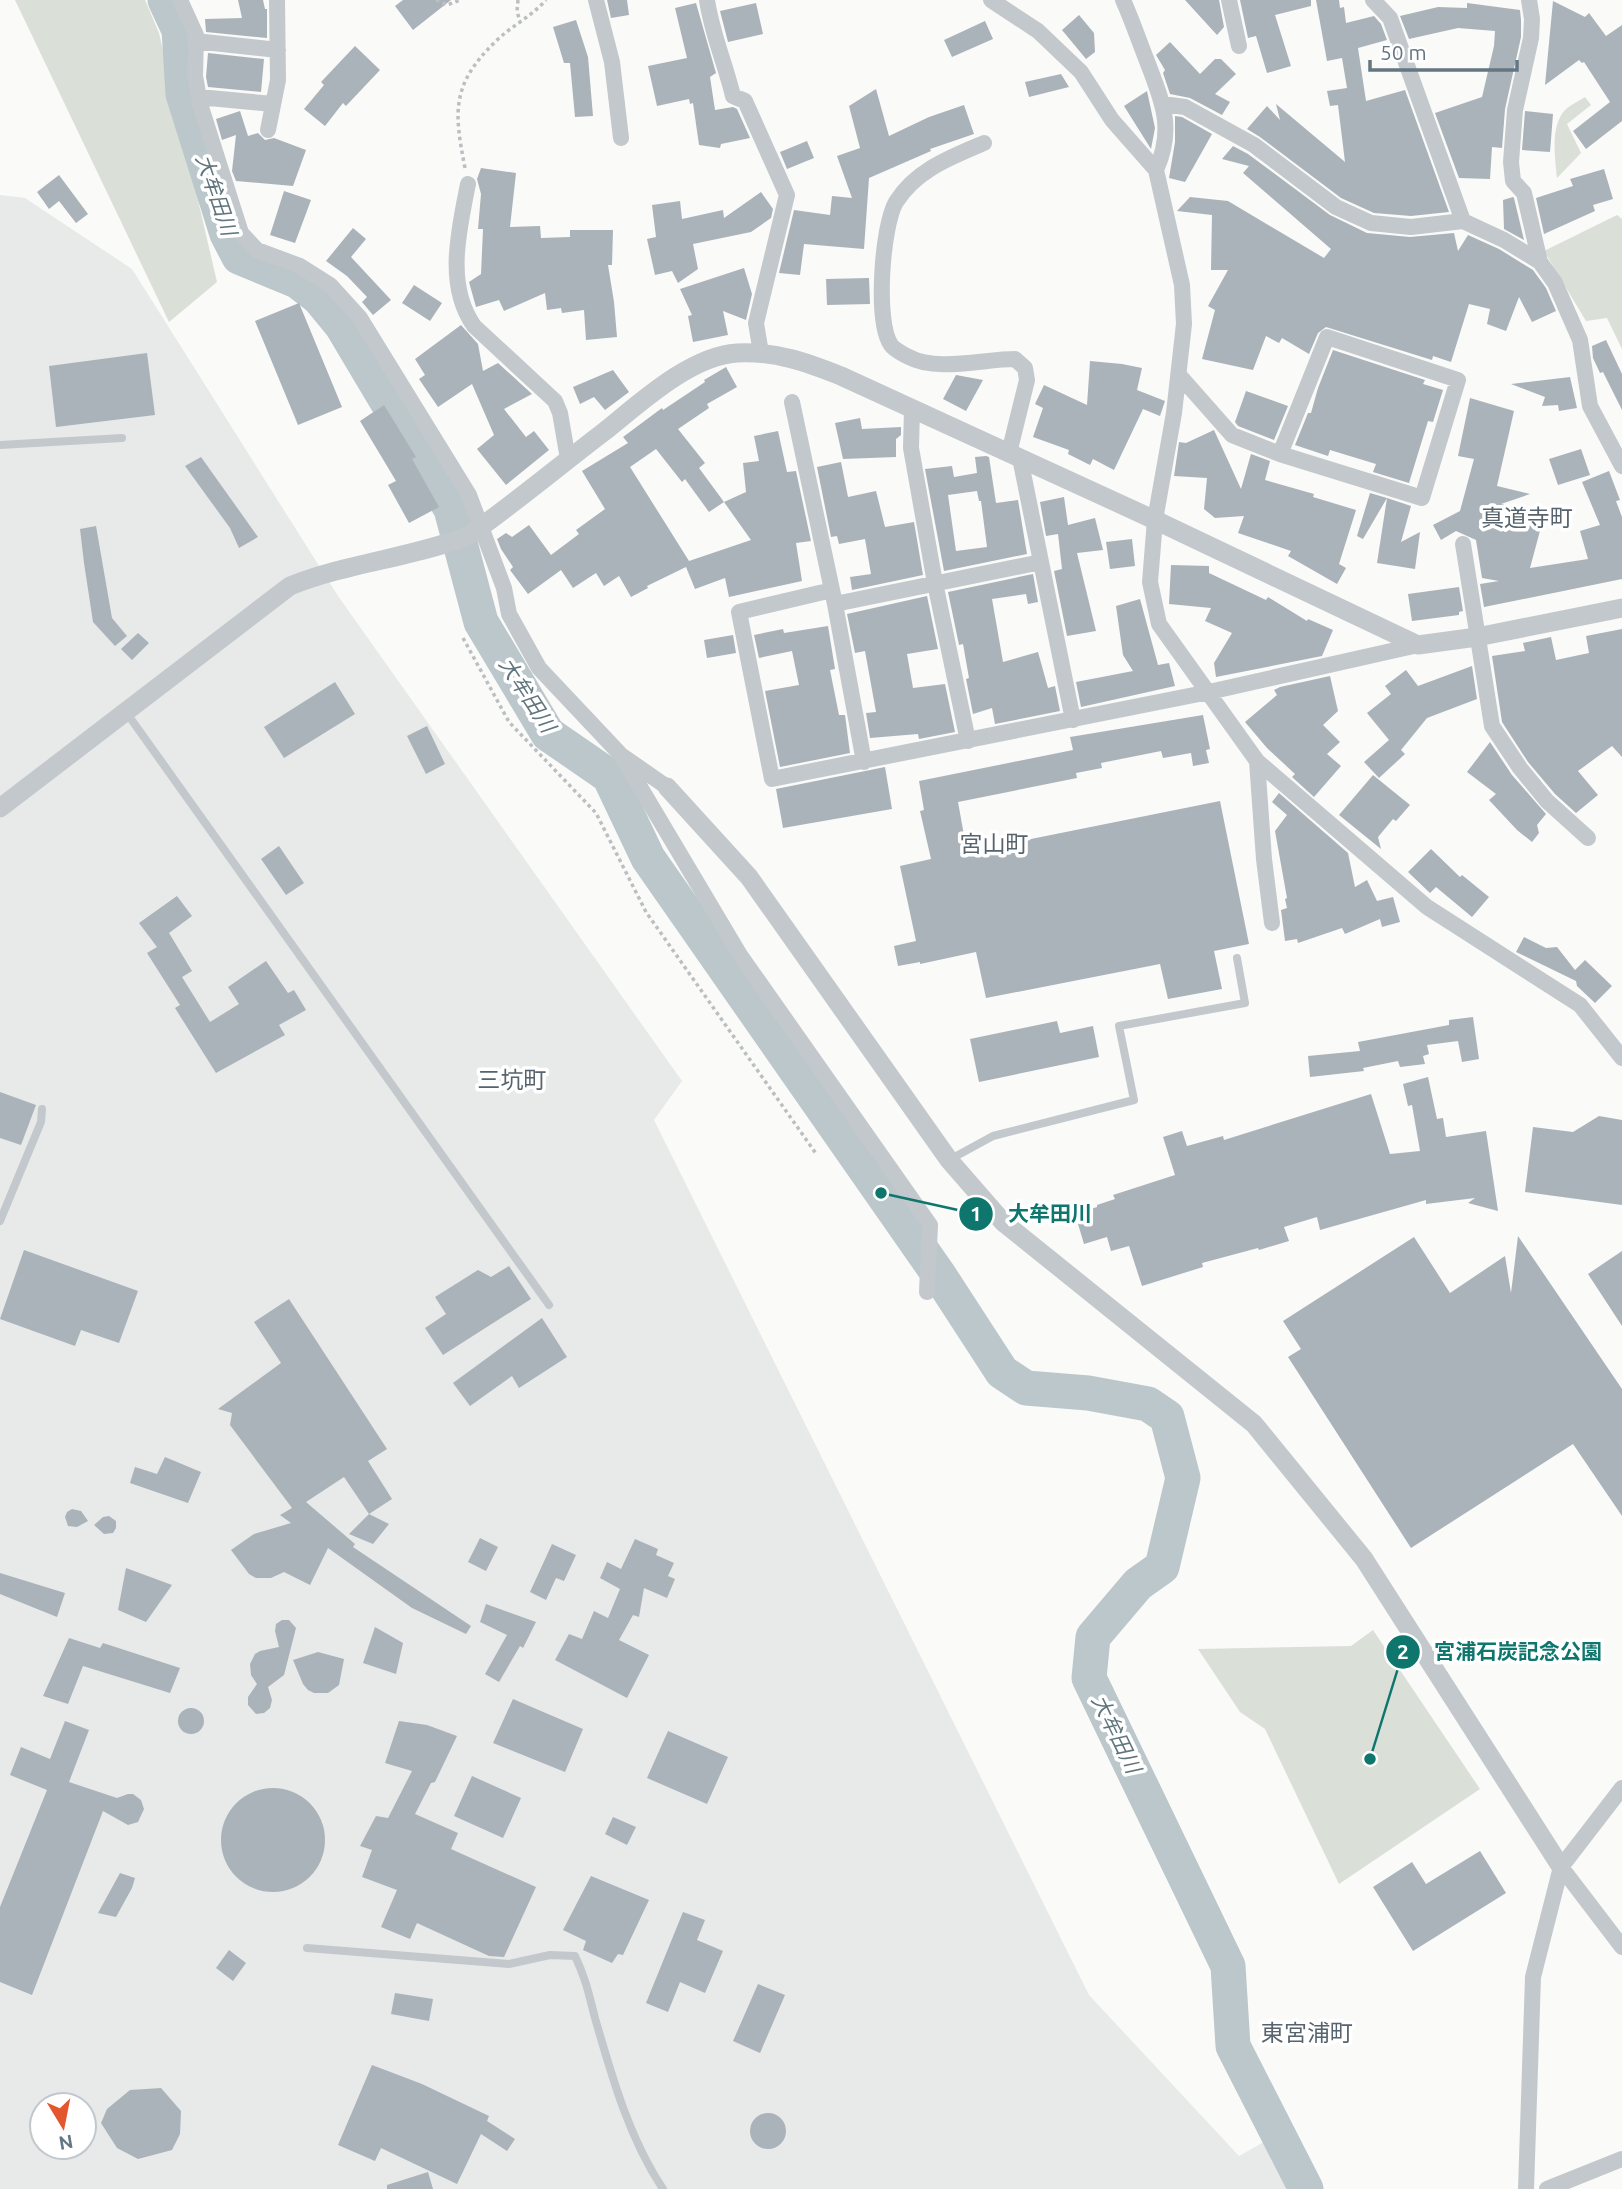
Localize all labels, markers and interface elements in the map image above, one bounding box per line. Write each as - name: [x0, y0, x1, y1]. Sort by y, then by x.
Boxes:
- scale bar: [1370, 28, 1517, 72]
- text: 50 m: [1380, 40, 1427, 64]
- water label: 大牟田川: [192, 151, 243, 240]
- district label: 真道寺町: [1481, 505, 1573, 530]
- water label: 大牟田川: [495, 653, 562, 738]
- district label: 宮山町: [960, 831, 1029, 856]
- district label: 三坑町: [478, 1067, 547, 1092]
- callout: 大牟田川: [959, 1193, 1106, 1235]
- text: 1: [970, 1201, 982, 1225]
- text: 大牟田川: [1008, 1201, 1092, 1225]
- callout: 宮浦石炭記念公園: [1385, 1631, 1616, 1673]
- text: 2: [1397, 1639, 1409, 1663]
- text: 宮浦石炭記念公園: [1434, 1639, 1602, 1663]
- water label: 大牟田川: [1088, 1691, 1147, 1778]
- district label: 東宮浦町: [1261, 2020, 1353, 2045]
- north arrow: [28, 2091, 98, 2161]
- text: N: [57, 2131, 75, 2155]

